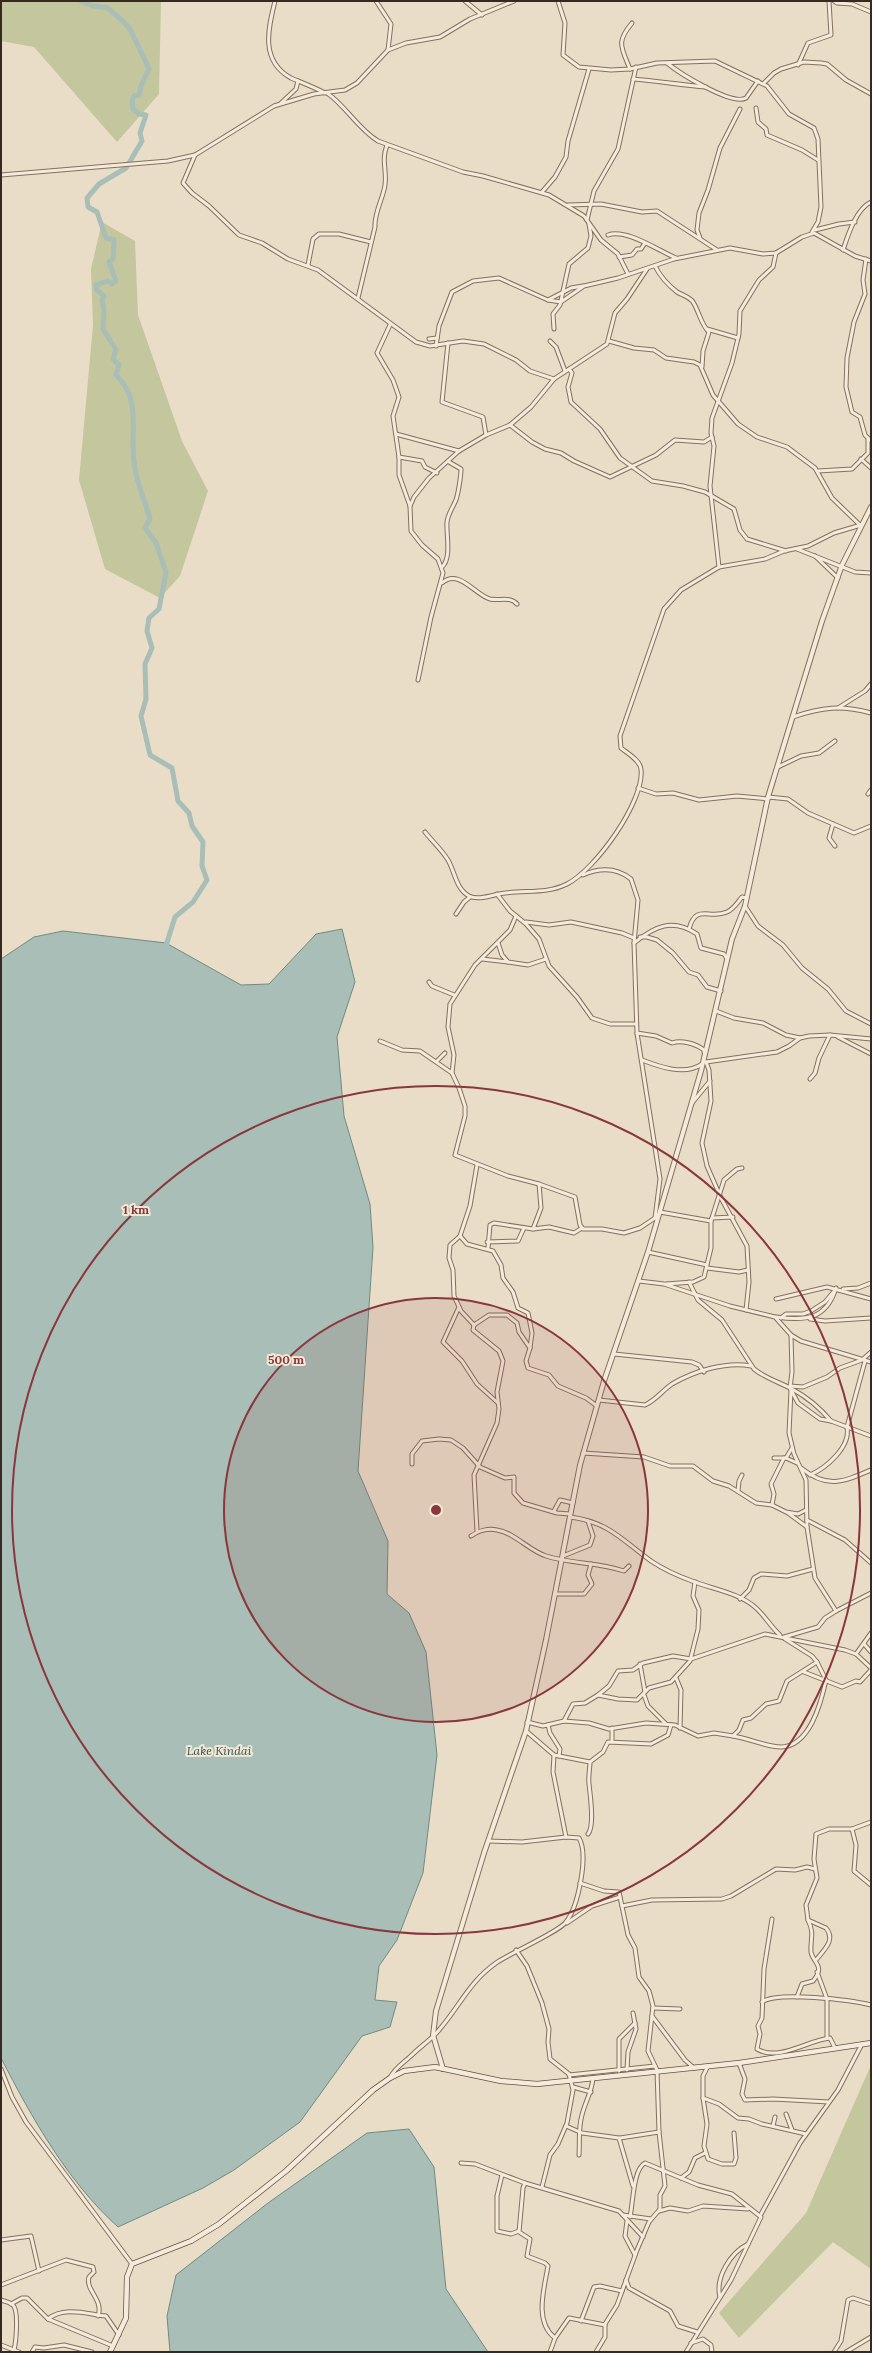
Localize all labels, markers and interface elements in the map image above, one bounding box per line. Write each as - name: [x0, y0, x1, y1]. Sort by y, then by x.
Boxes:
- text: 1 km: [123, 1202, 149, 1217]
- text: 500 m: [268, 1352, 304, 1367]
- centre of rings: [429, 1503, 443, 1517]
- water label: Lake Kindai: [187, 1743, 251, 1758]

